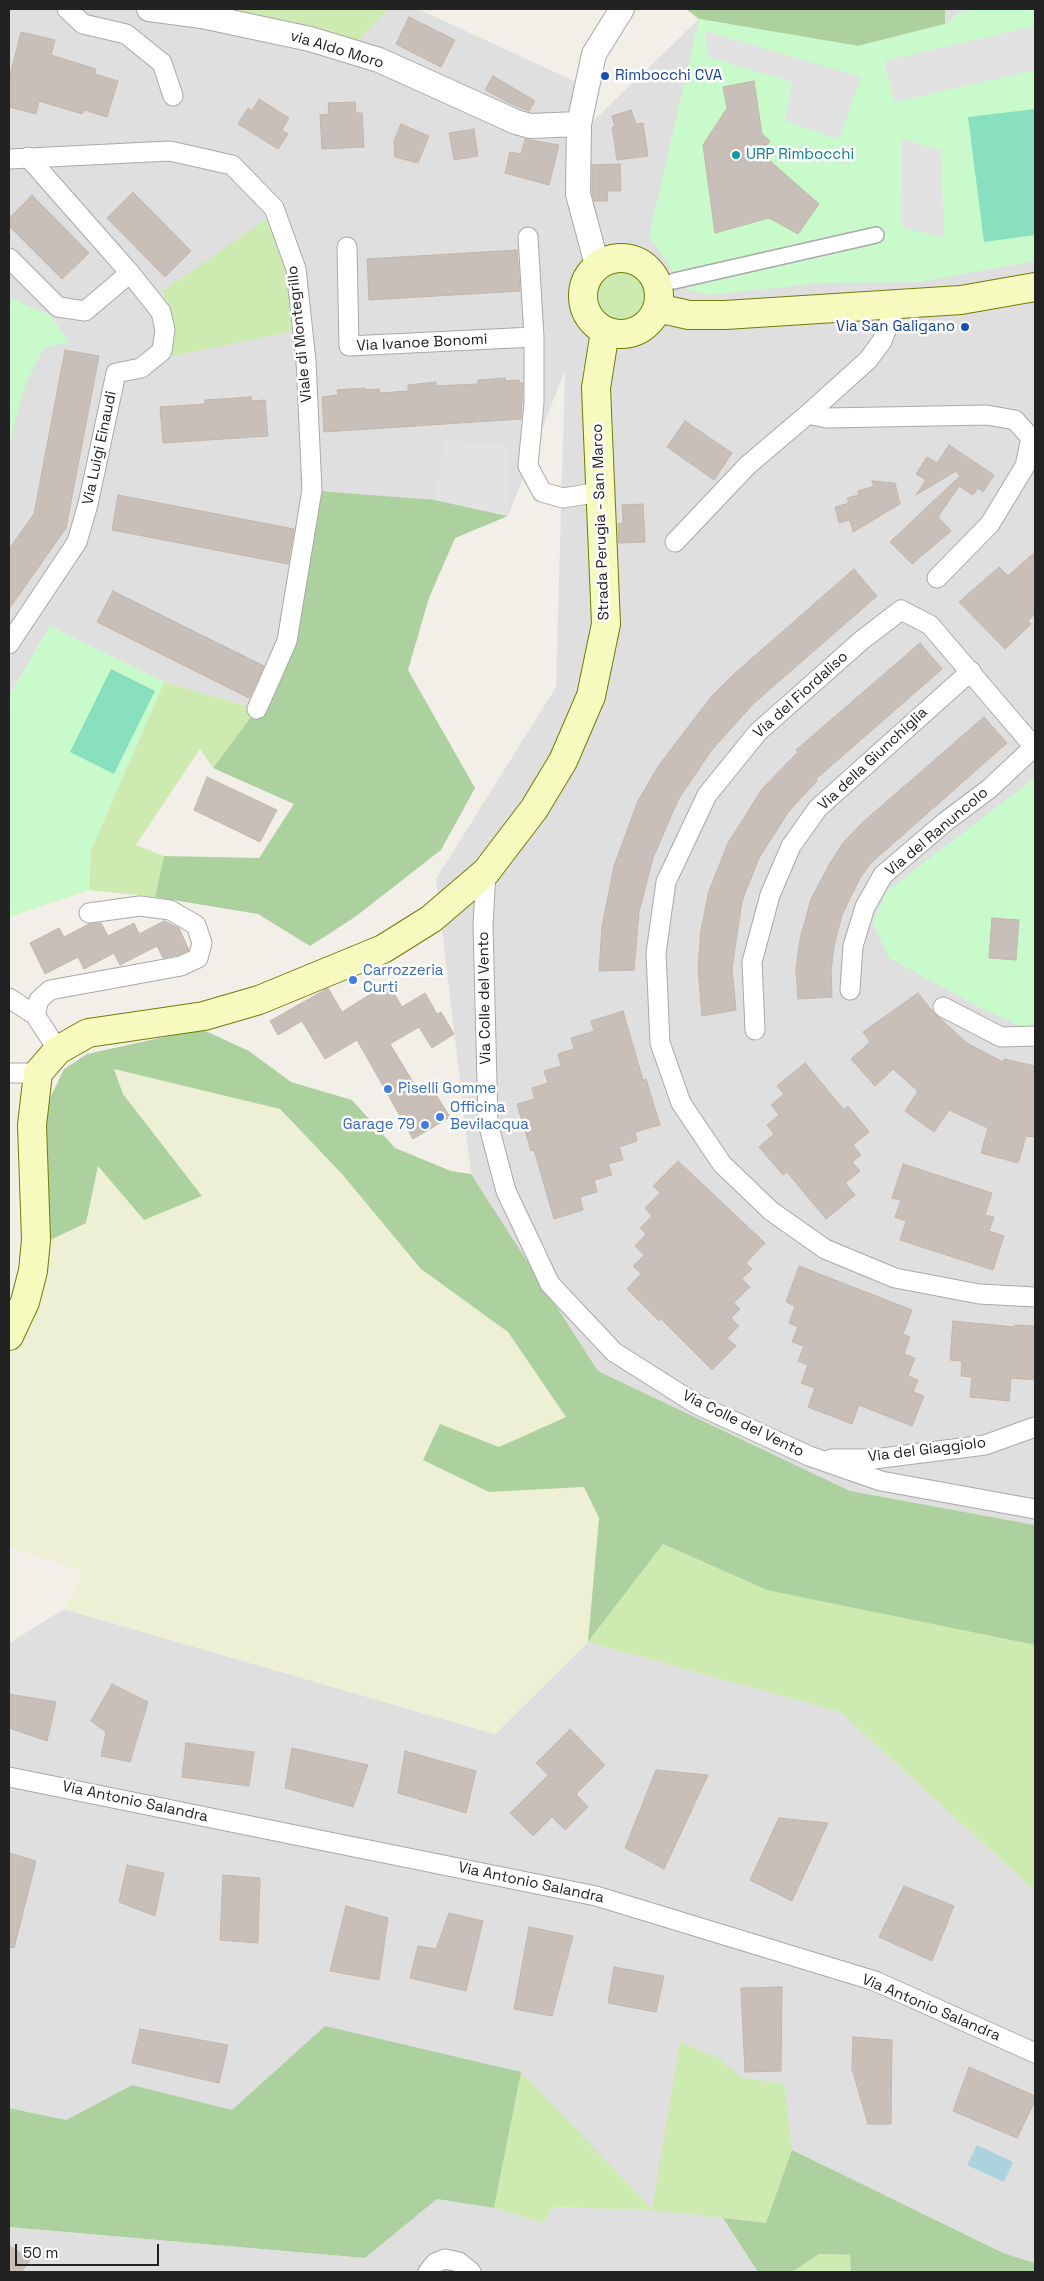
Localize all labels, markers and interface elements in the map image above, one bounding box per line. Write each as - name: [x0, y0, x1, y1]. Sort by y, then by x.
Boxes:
- street label: via Aldo Moro: [288, 27, 386, 73]
- place label: Rimbocchi CVA: [615, 67, 722, 85]
- marker: Rimbocchi CVA: [599, 70, 611, 82]
- place label: URP Rimbocchi: [746, 146, 854, 164]
- marker: URP Rimbocchi: [730, 149, 742, 161]
- street label: Viale di Montegrillo: [284, 265, 316, 403]
- place label: Via San Galigano: [836, 318, 955, 336]
- marker: Via San Galigano: [959, 321, 971, 333]
- street label: Via Ivanoe Bonomi: [356, 331, 488, 355]
- street label: Via Luigi Einaudi: [79, 389, 121, 507]
- street label: Strada Perugia - San Marco: [589, 423, 613, 621]
- street label: Via del Fiordaliso: [750, 648, 852, 742]
- street label: Via della Giunchiglia: [814, 704, 932, 814]
- street label: Via del Ranuncolo: [882, 784, 992, 880]
- street label: Via Colle del Vento: [475, 931, 495, 1065]
- place label: Carrozzeria Curti: [363, 962, 443, 997]
- marker: Carrozzeria Curti: [347, 974, 359, 986]
- place label: Piselli Gomme: [398, 1080, 496, 1098]
- marker: Piselli Gomme: [382, 1083, 394, 1095]
- place label: Officina Bevilacqua: [450, 1099, 529, 1134]
- marker: Officina Bevilacqua: [434, 1111, 446, 1123]
- place label: Garage 79: [343, 1116, 415, 1134]
- marker: Garage 79: [419, 1119, 431, 1131]
- street label: Via Colle del Vento: [679, 1387, 807, 1461]
- street label: Via del Giaggiolo: [867, 1434, 987, 1466]
- street label: Via Antonio Salandra: [60, 1778, 210, 1826]
- street label: Via Antonio Salandra: [456, 1859, 606, 1907]
- street label: Via Antonio Salandra: [859, 1971, 1003, 2045]
- scale bar: [18, 2234, 161, 2266]
- text: 50 m: [23, 2243, 58, 2262]

